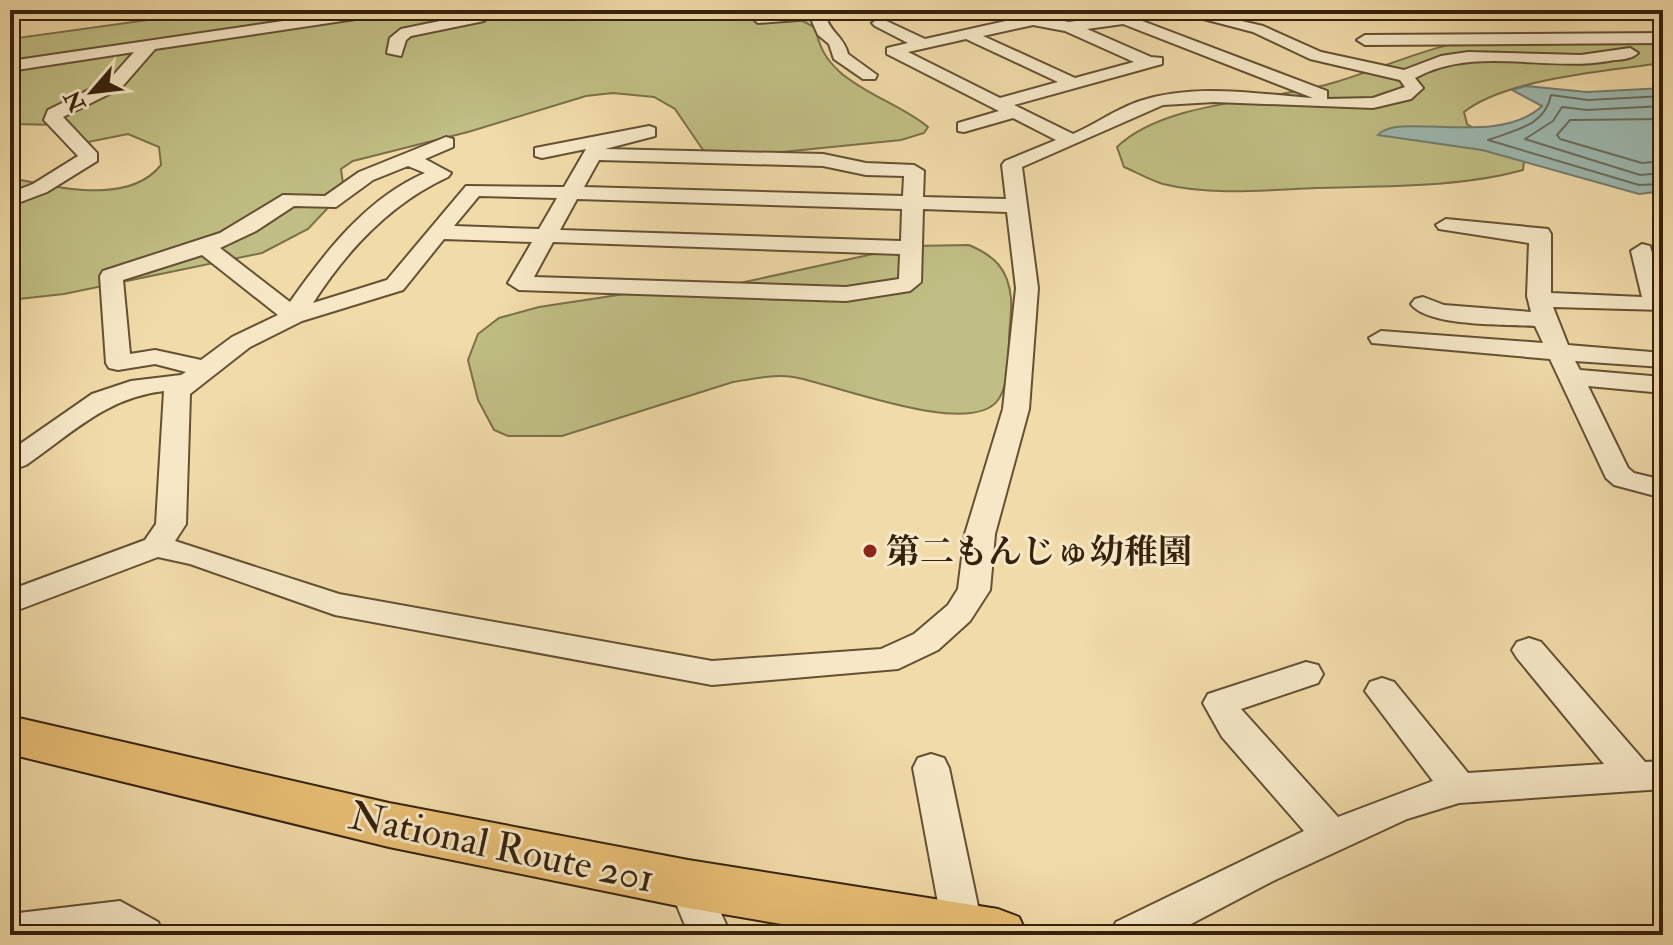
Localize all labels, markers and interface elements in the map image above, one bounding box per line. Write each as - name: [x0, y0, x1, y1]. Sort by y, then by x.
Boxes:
- north arrow: [52, 52, 132, 132]
- text: N: [58, 85, 93, 117]
- place label: 第二もんじゅ幼稚園: [886, 531, 1192, 574]
- marker: 第二もんじゅ幼稚園: [861, 542, 879, 560]
- street label: National Route 201: [344, 790, 659, 905]

